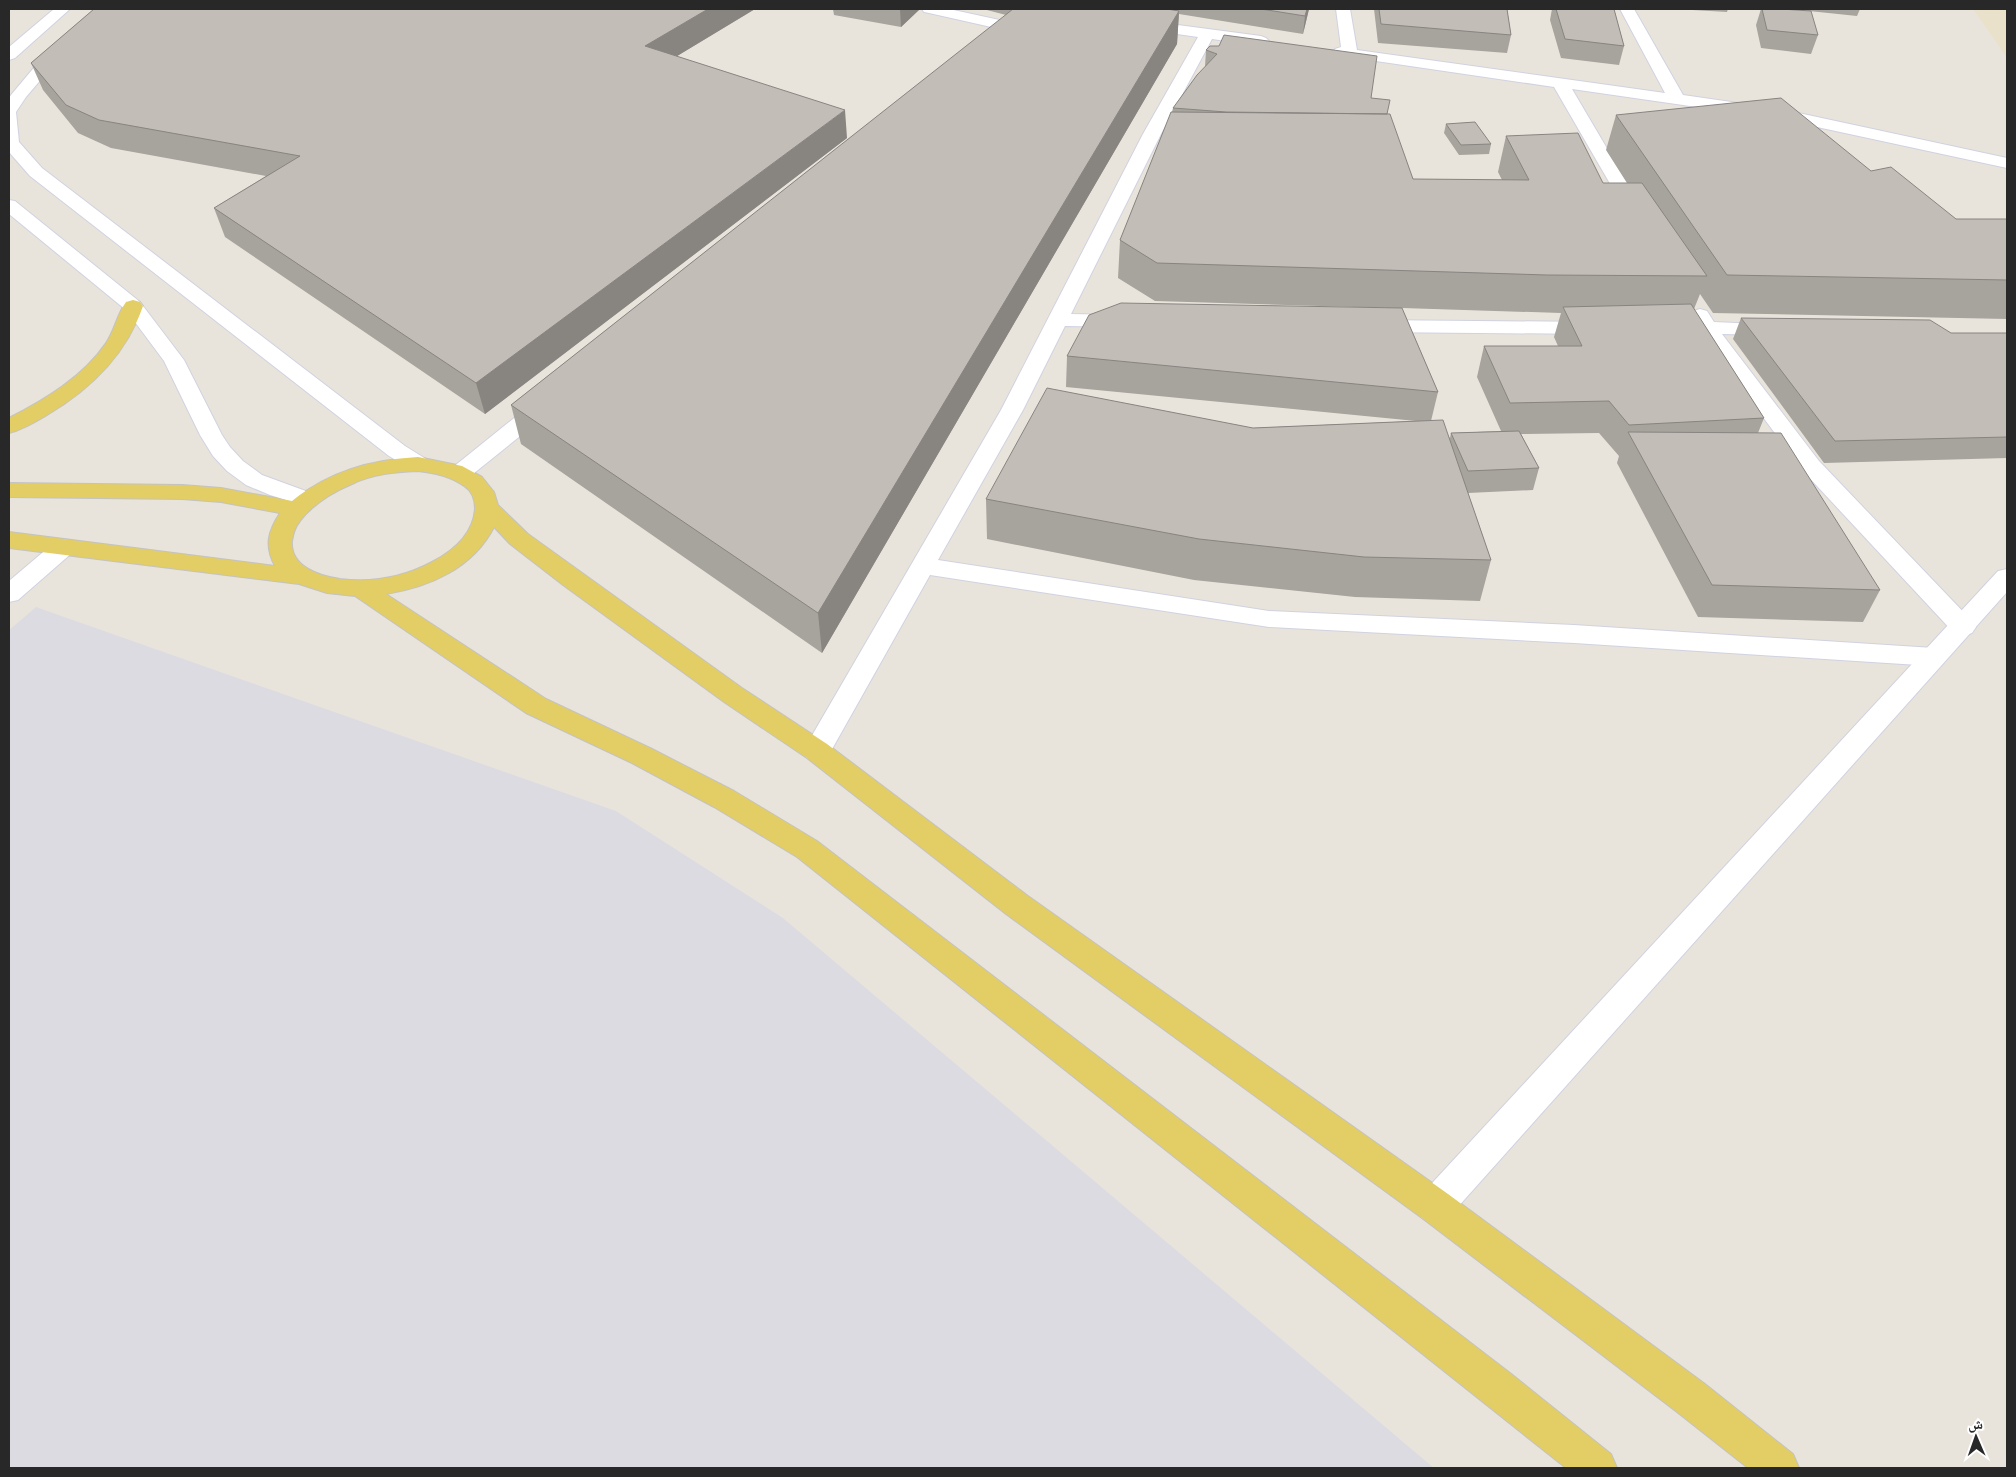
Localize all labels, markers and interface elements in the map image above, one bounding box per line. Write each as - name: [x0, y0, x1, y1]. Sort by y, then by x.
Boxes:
- north arrow: [1951, 1412, 2001, 1462]
- text: ش: [1968, 1416, 1983, 1433]

